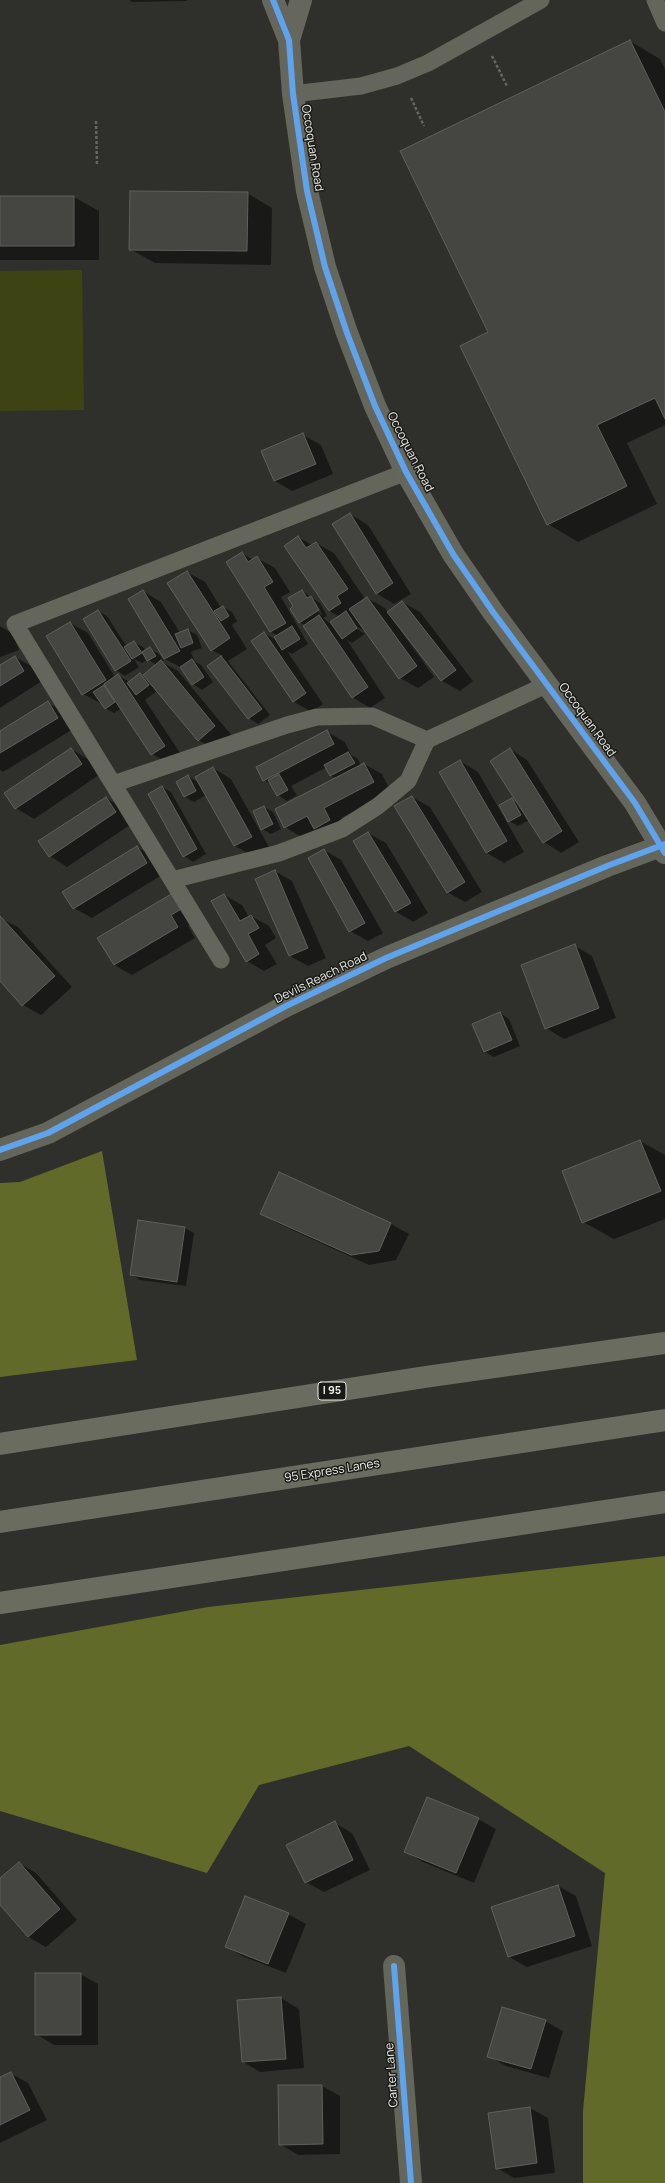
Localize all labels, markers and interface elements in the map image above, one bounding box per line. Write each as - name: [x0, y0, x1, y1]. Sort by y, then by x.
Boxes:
- street label: Occoquan Road: [298, 104, 326, 192]
- street label: Occoquan Road: [384, 410, 436, 494]
- street label: Occoquan Road: [555, 680, 619, 760]
- street label: Devils Reach Road: [272, 949, 370, 1007]
- road number: I 95: [318, 1382, 346, 1400]
- street label: 95 Express Lanes: [283, 1456, 381, 1486]
- street label: Carter Lane: [383, 2042, 401, 2108]

